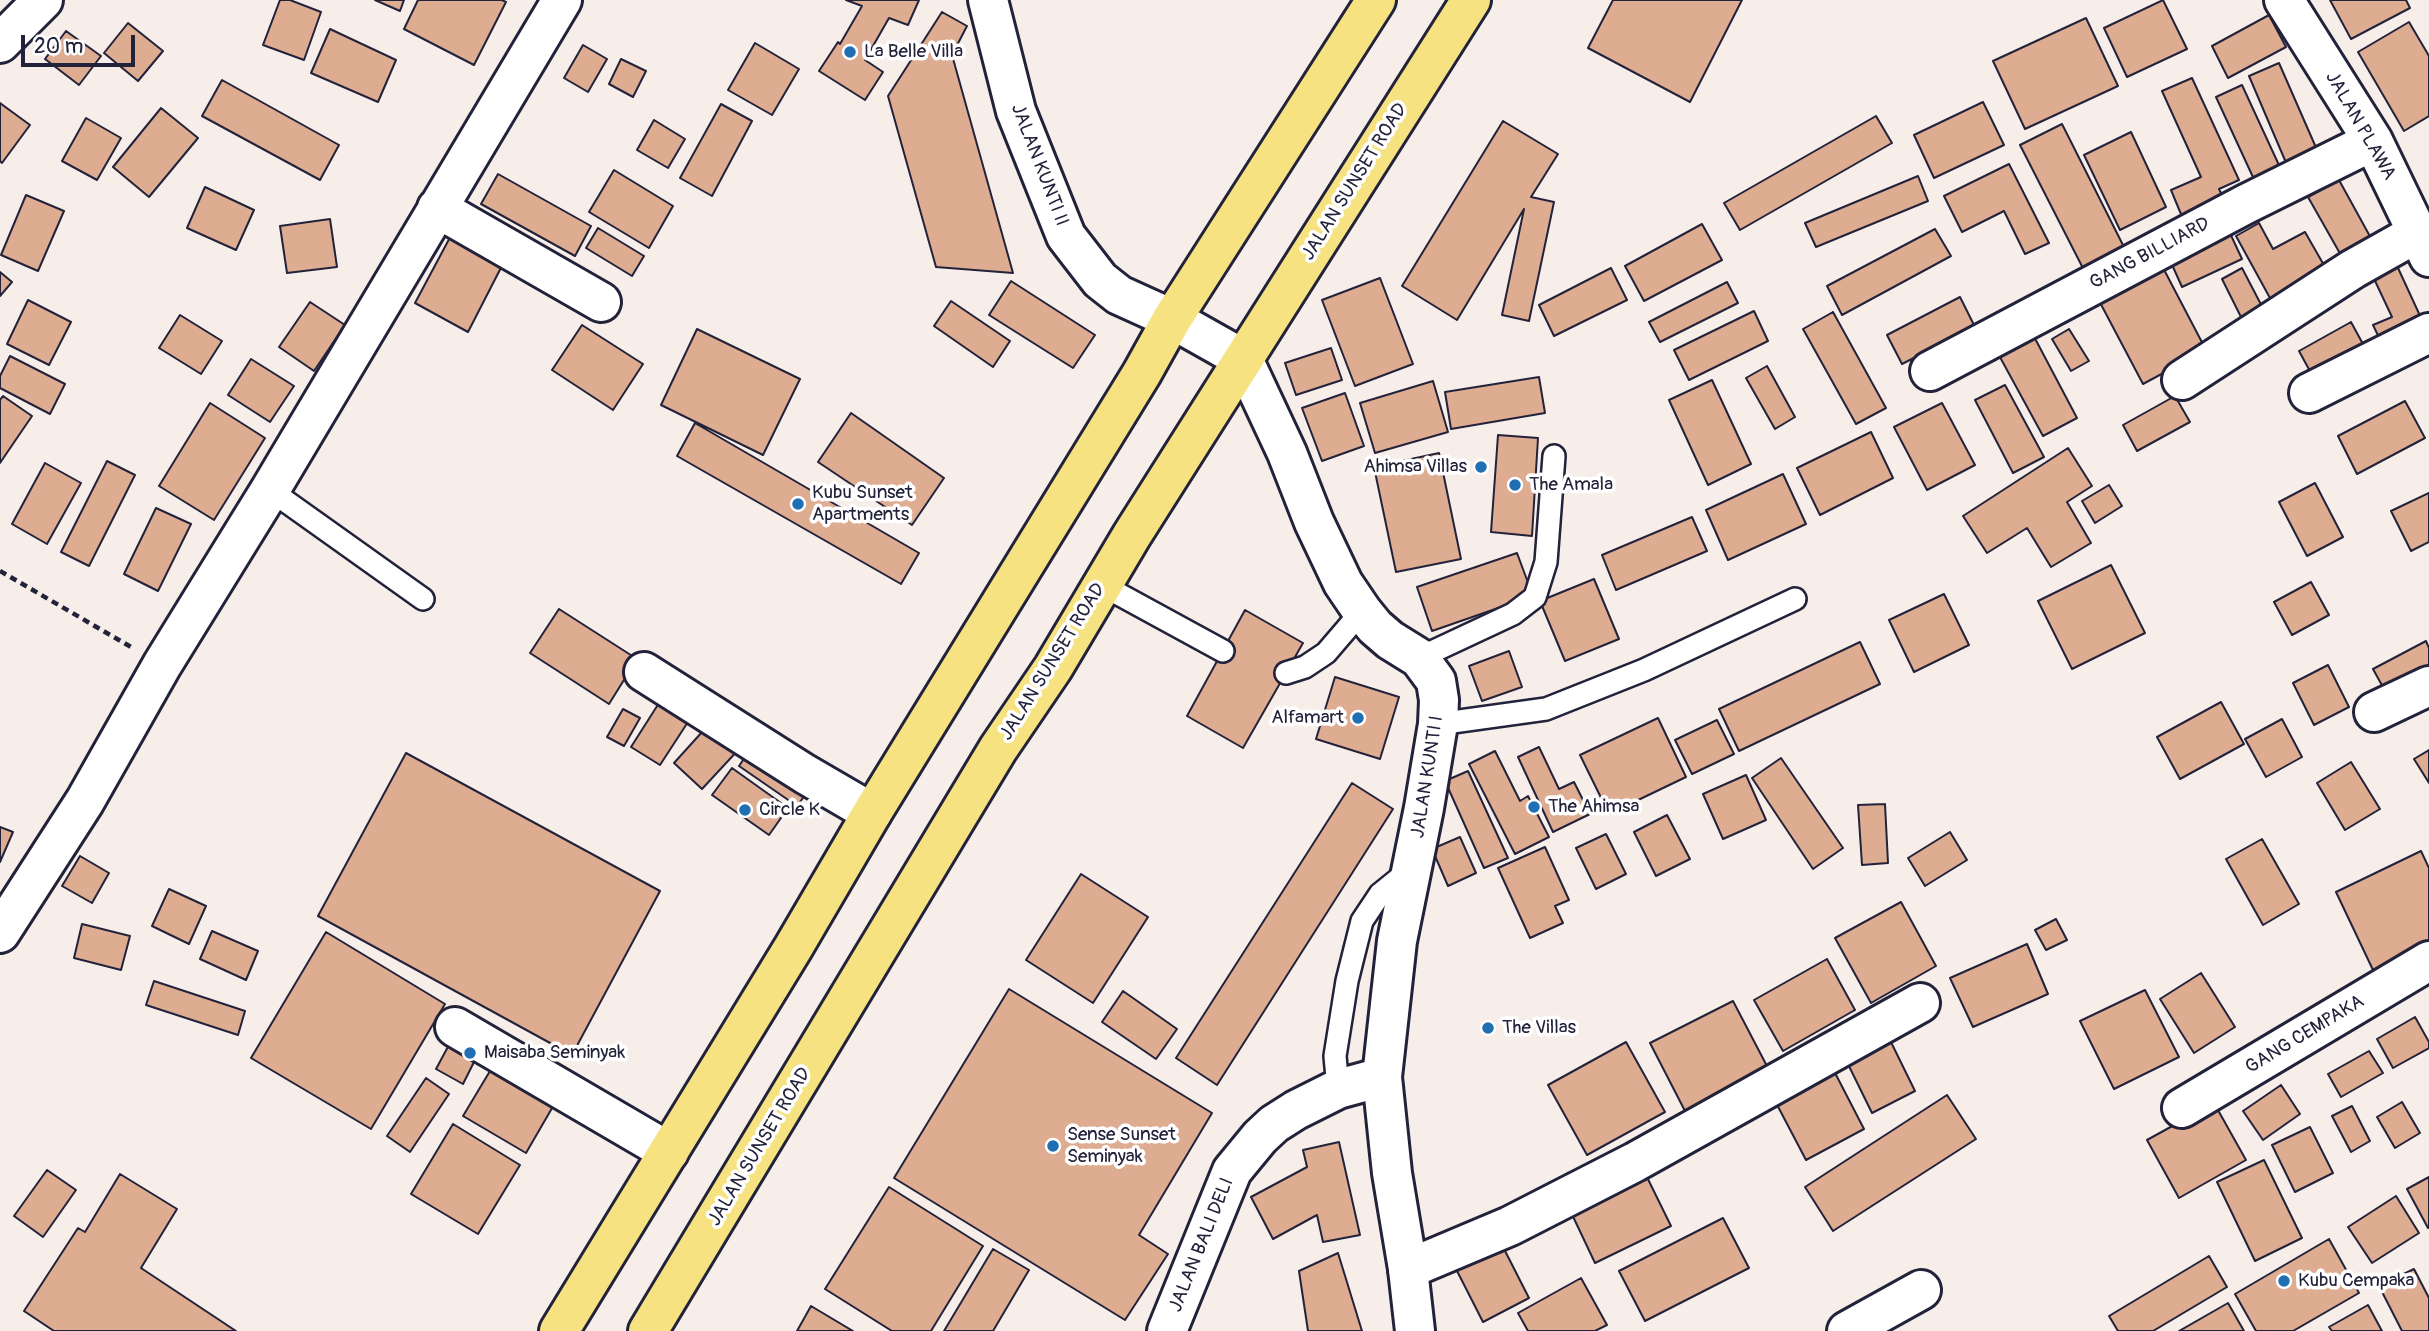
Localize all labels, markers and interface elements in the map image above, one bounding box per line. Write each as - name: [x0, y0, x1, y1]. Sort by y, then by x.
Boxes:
- scale bar: [24, 21, 138, 65]
- text: 20 m: [34, 33, 83, 60]
- place label: La Belle Villa: [864, 41, 963, 63]
- marker: La Belle Villa: [842, 44, 858, 60]
- street label: JALAN PLAWA: [2320, 68, 2400, 184]
- street label: JALAN SUNSET ROAD: [1297, 99, 1413, 265]
- street label: JALAN KUNTI II: [1005, 101, 1073, 229]
- street label: GANG BILLIARD: [2086, 213, 2214, 295]
- place label: Ahimsa Villas: [1363, 456, 1467, 478]
- marker: Ahimsa Villas: [1473, 459, 1489, 475]
- place label: The Amala: [1529, 474, 1613, 496]
- marker: The Amala: [1507, 477, 1523, 493]
- place label: Kubu Sunset Apartments: [812, 482, 913, 526]
- marker: Kubu Sunset Apartments: [790, 496, 806, 512]
- street label: JALAN SUNSET ROAD: [995, 579, 1111, 745]
- place label: Alfamart: [1271, 707, 1344, 729]
- marker: Alfamart: [1350, 710, 1366, 726]
- street label: JALAN KUNTI I: [1407, 714, 1449, 840]
- place label: The Ahimsa: [1548, 796, 1639, 818]
- place label: Circle K: [759, 799, 820, 821]
- marker: The Ahimsa: [1526, 799, 1542, 815]
- marker: Circle K: [737, 802, 753, 818]
- street label: GANG CEMPAKA: [2242, 991, 2368, 1079]
- place label: The Villas: [1502, 1017, 1576, 1039]
- marker: The Villas: [1480, 1020, 1496, 1036]
- place label: Maisaba Seminyak: [484, 1042, 625, 1064]
- marker: Maisaba Seminyak: [462, 1045, 478, 1061]
- street label: JALAN SUNSET ROAD: [704, 1064, 816, 1230]
- place label: Sense Sunset Seminyak: [1067, 1124, 1176, 1168]
- marker: Sense Sunset Seminyak: [1045, 1138, 1061, 1154]
- street label: JALAN BALI DELI: [1165, 1175, 1239, 1315]
- place label: Kubu Cempaka: [2298, 1270, 2414, 1292]
- marker: Kubu Cempaka: [2276, 1273, 2292, 1289]

